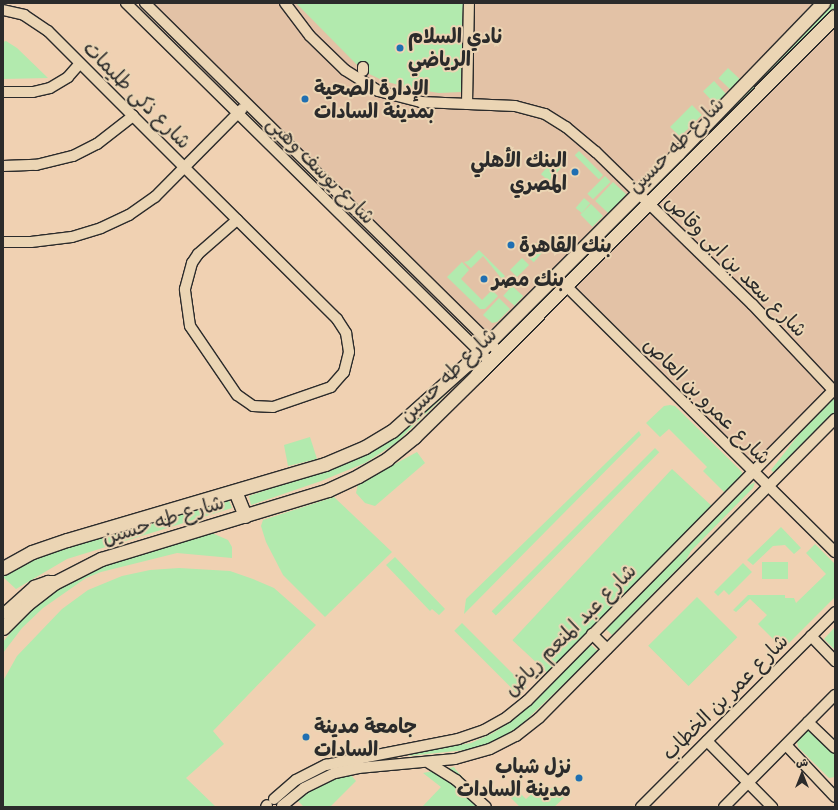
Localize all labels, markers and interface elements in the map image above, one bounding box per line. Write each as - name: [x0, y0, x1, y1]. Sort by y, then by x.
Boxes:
- place label: نادي السلام الرياضي: [408, 24, 502, 71]
- street label: شارع ذكى طليمات: [78, 36, 196, 154]
- marker: نادي السلام الرياضي: [395, 43, 405, 53]
- place label: الإدارة الصحية بمدينة السادات: [314, 76, 434, 123]
- street label: شارع طه حسين: [623, 92, 729, 198]
- marker: الإدارة الصحية بمدينة السادات: [299, 93, 311, 105]
- street label: شارع يوسف وهبى: [262, 111, 380, 229]
- place label: البنك الأهلي المصري: [471, 148, 567, 195]
- marker: البنك الأهلي المصري: [570, 167, 580, 177]
- street label: شارع سعد بن ابى وقاص: [660, 190, 812, 342]
- place label: بنك القاهرة: [519, 233, 611, 257]
- marker: بنك القاهرة: [506, 240, 516, 250]
- place label: بنك مصر: [492, 267, 564, 291]
- marker: بنك مصر: [479, 274, 489, 284]
- street label: شارع طه حسين: [394, 323, 502, 427]
- street label: شارع عمرو بن العاص: [638, 332, 776, 470]
- street label: شارع طه حسين: [99, 490, 227, 550]
- street label: شارع عبد المنعم رياض: [499, 559, 641, 701]
- street label: شارع عمر بن الخطاب: [657, 629, 793, 765]
- place label: جامعة مدينة السادات: [314, 714, 417, 761]
- marker: جامعة مدينة السادات: [301, 732, 311, 742]
- place label: نزل شباب مدينة السادات: [457, 754, 571, 801]
- north arrow: [782, 754, 822, 794]
- text: ش: [796, 755, 808, 769]
- marker: نزل شباب مدينة السادات: [574, 773, 584, 783]

